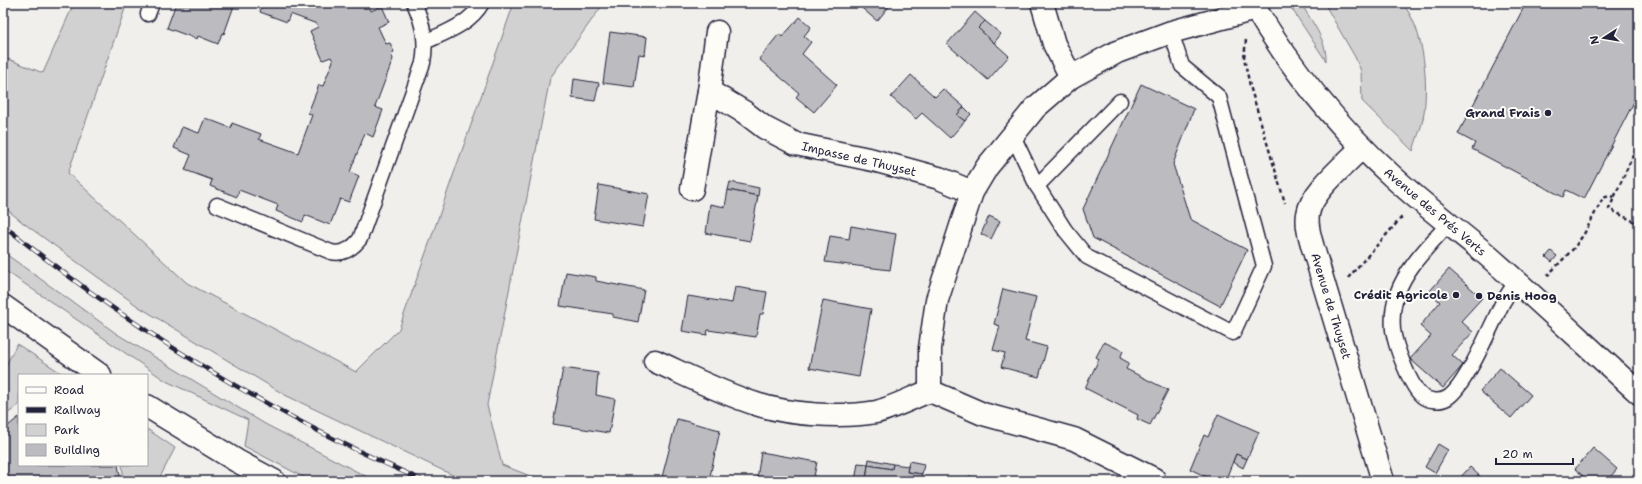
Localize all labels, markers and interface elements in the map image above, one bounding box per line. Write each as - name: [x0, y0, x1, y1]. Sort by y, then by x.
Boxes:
- north arrow: [1584, 18, 1624, 58]
- text: N: [1586, 34, 1603, 46]
- place label: Grand Frais: [1465, 105, 1540, 121]
- marker: Grand Frais: [1543, 108, 1553, 118]
- street label: Impasse de Thuyset: [800, 138, 918, 180]
- street label: Avenue des Prés Verts: [1380, 164, 1490, 260]
- street label: Avenue de Thuyset: [1307, 251, 1355, 361]
- place label: Crédit Agricole: [1354, 287, 1448, 303]
- place label: Denis Hoog: [1487, 288, 1557, 304]
- marker: Crédit Agricole: [1451, 290, 1461, 300]
- marker: Denis Hoog: [1474, 291, 1484, 301]
- legend: [18, 374, 148, 466]
- text: Road: [54, 382, 85, 398]
- text: Railway: [54, 402, 101, 418]
- text: Park: [54, 422, 80, 438]
- scale bar: [1496, 440, 1573, 466]
- text: Building: [54, 442, 100, 458]
- text: 20 m: [1502, 446, 1533, 462]

